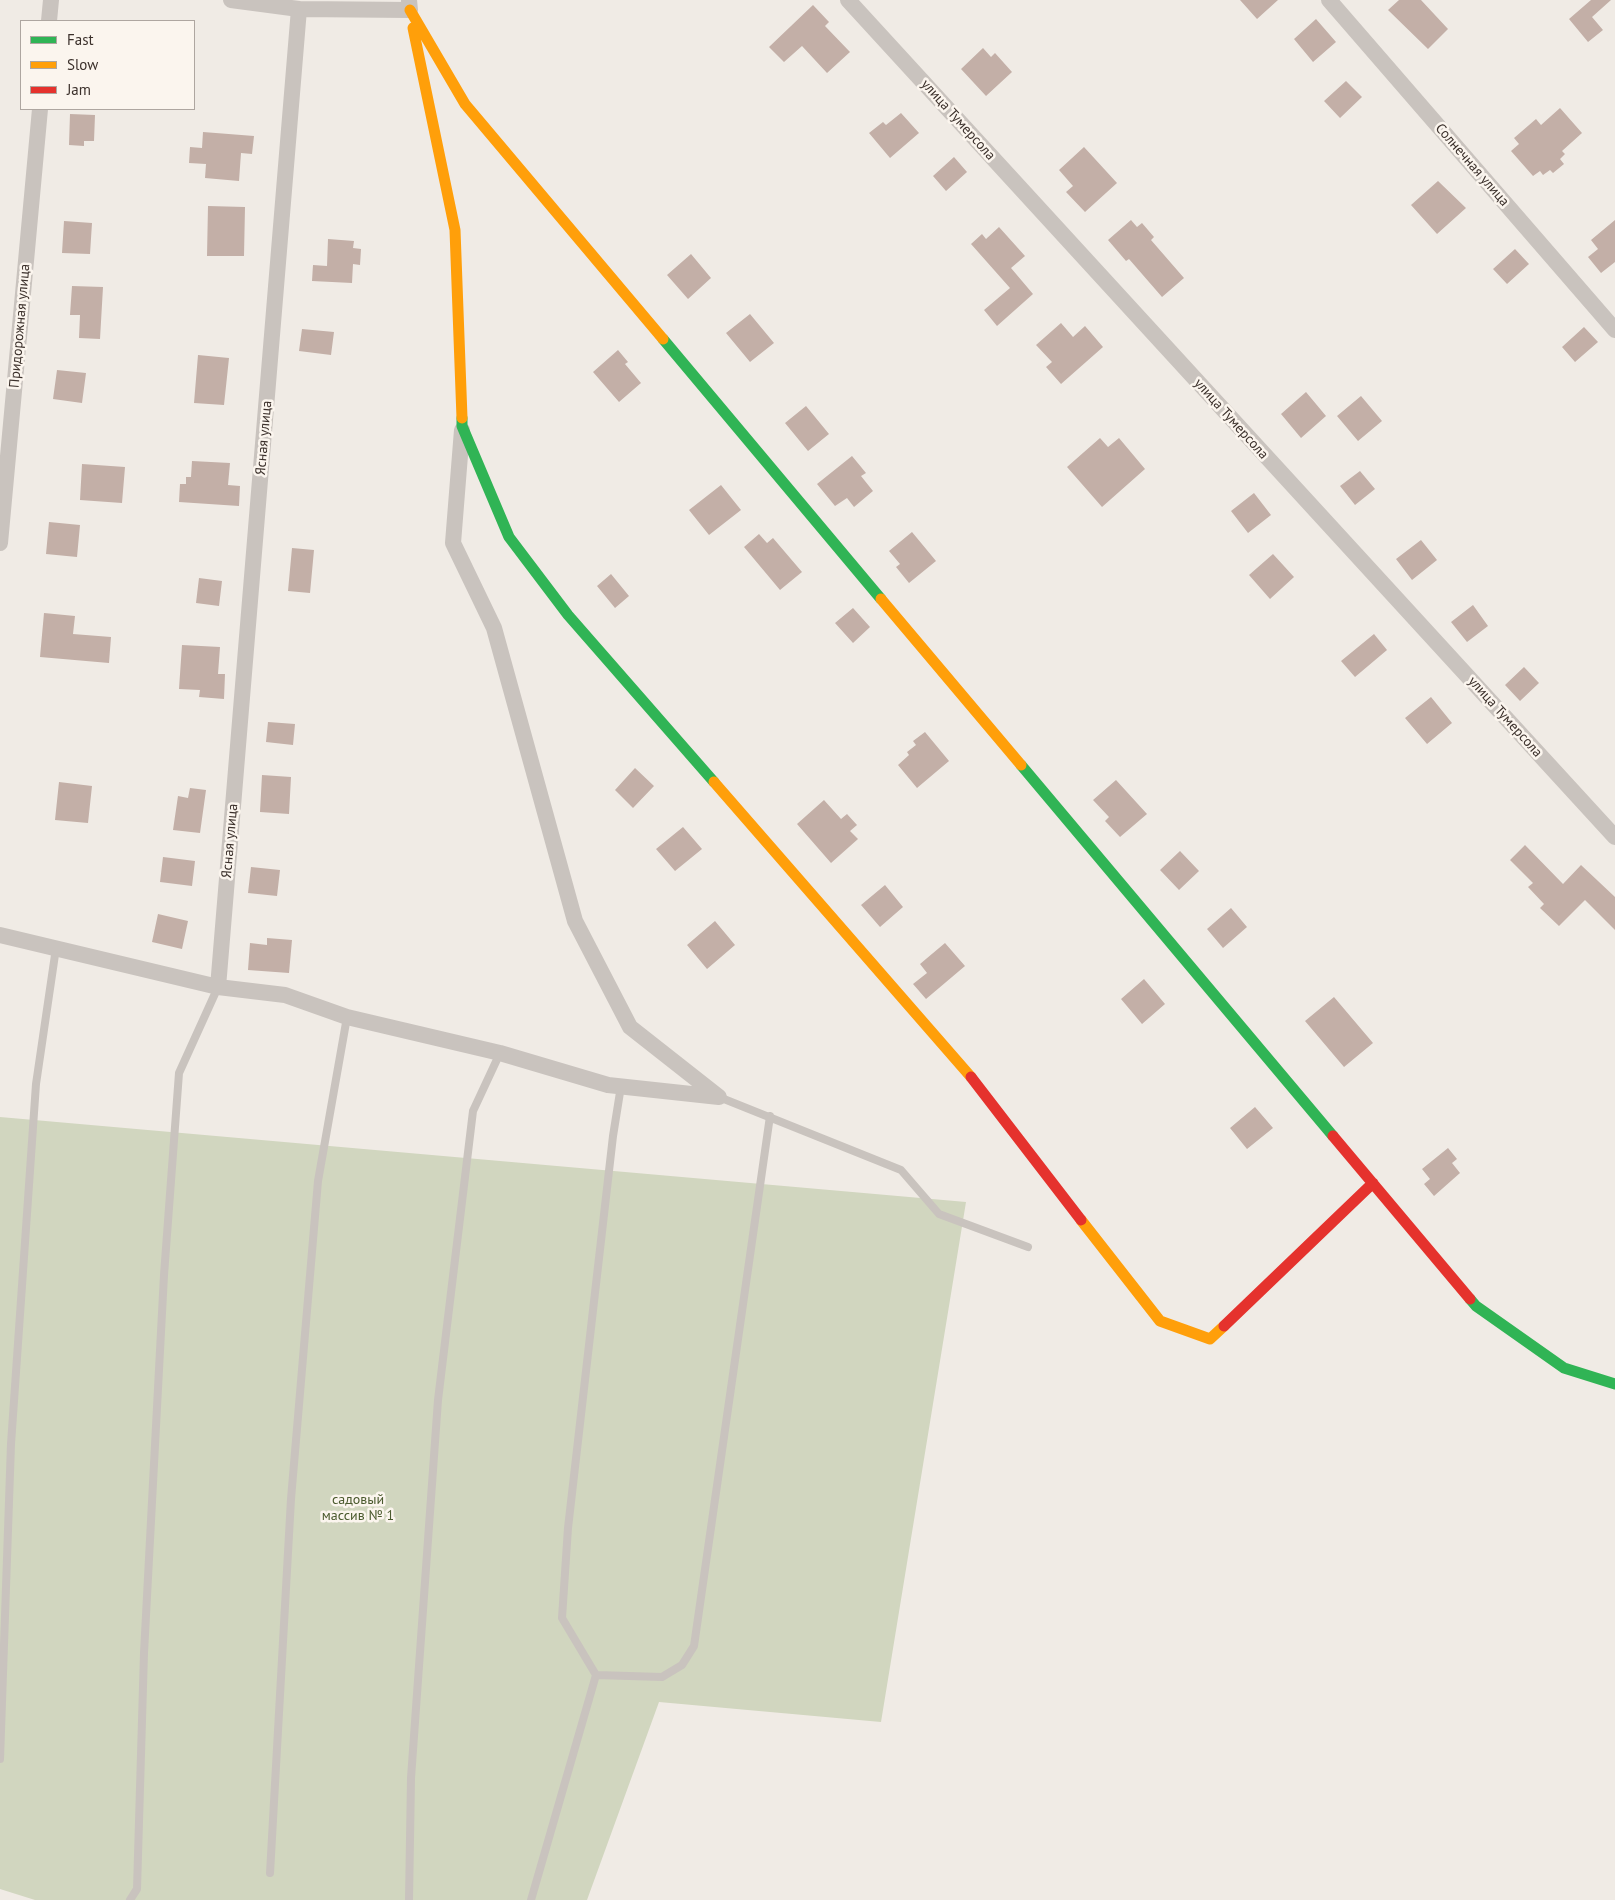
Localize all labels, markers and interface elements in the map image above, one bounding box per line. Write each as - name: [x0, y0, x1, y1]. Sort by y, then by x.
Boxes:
- legend: [20, 20, 195, 110]
- text: Fast: [67, 30, 94, 49]
- text: Slow: [67, 55, 98, 74]
- street label: улица Тумерсола: [917, 76, 999, 164]
- text: Jam: [67, 80, 91, 99]
- street label: Солнечная улица: [1432, 120, 1512, 210]
- street label: Придорожная улица: [6, 263, 34, 389]
- street label: улица Тумерсола: [1190, 375, 1272, 463]
- street label: Ясная улица: [252, 400, 276, 476]
- street label: улица Тумерсола: [1464, 673, 1546, 761]
- street label: Ясная улица: [218, 803, 242, 879]
- park label: садовый массив № 1: [322, 1492, 394, 1524]

